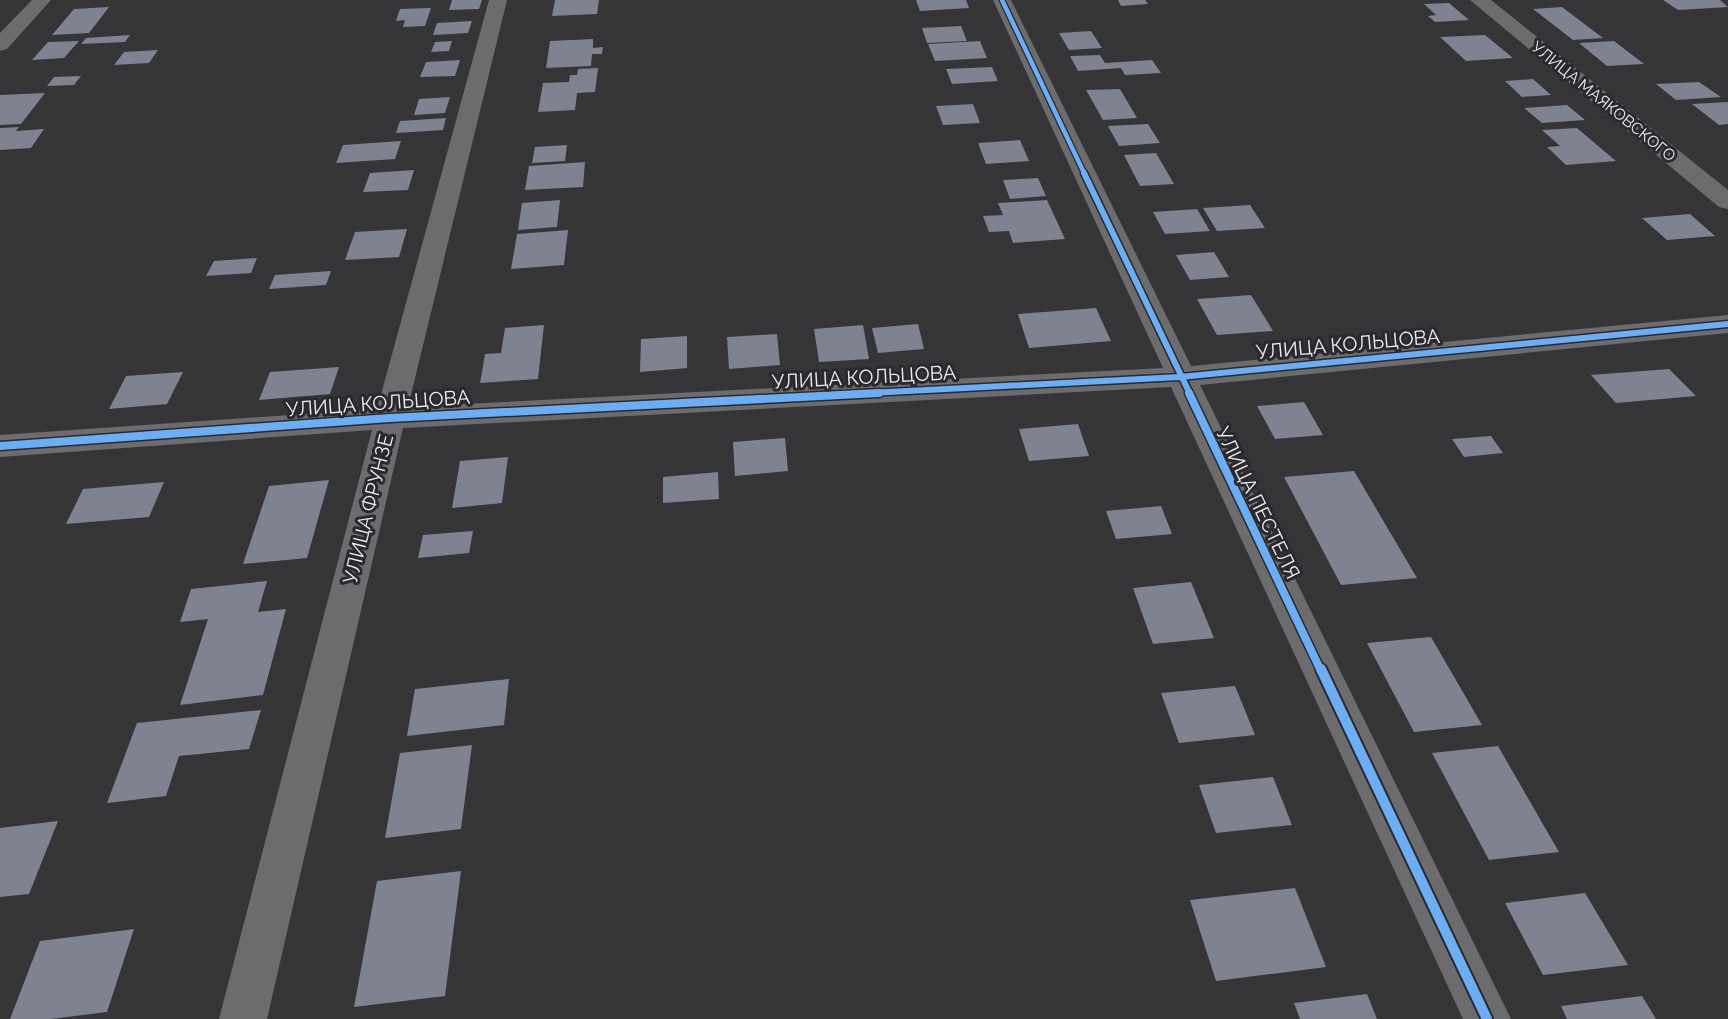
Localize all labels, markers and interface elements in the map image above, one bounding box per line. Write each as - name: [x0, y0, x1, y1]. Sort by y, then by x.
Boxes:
- street label: УЛИЦА МАЯКОВСКОГО: [1528, 37, 1680, 165]
- street label: УЛИЦА КОЛЬЦОВА: [1255, 324, 1441, 364]
- street label: УЛИЦА КОЛЬЦОВА: [771, 360, 957, 394]
- street label: УЛИЦА КОЛЬЦОВА: [285, 385, 471, 421]
- street label: УЛИЦА ПЕСТЕЛЯ: [1211, 423, 1305, 583]
- street label: УЛИЦА ФРУНЗЕ: [338, 432, 398, 586]

